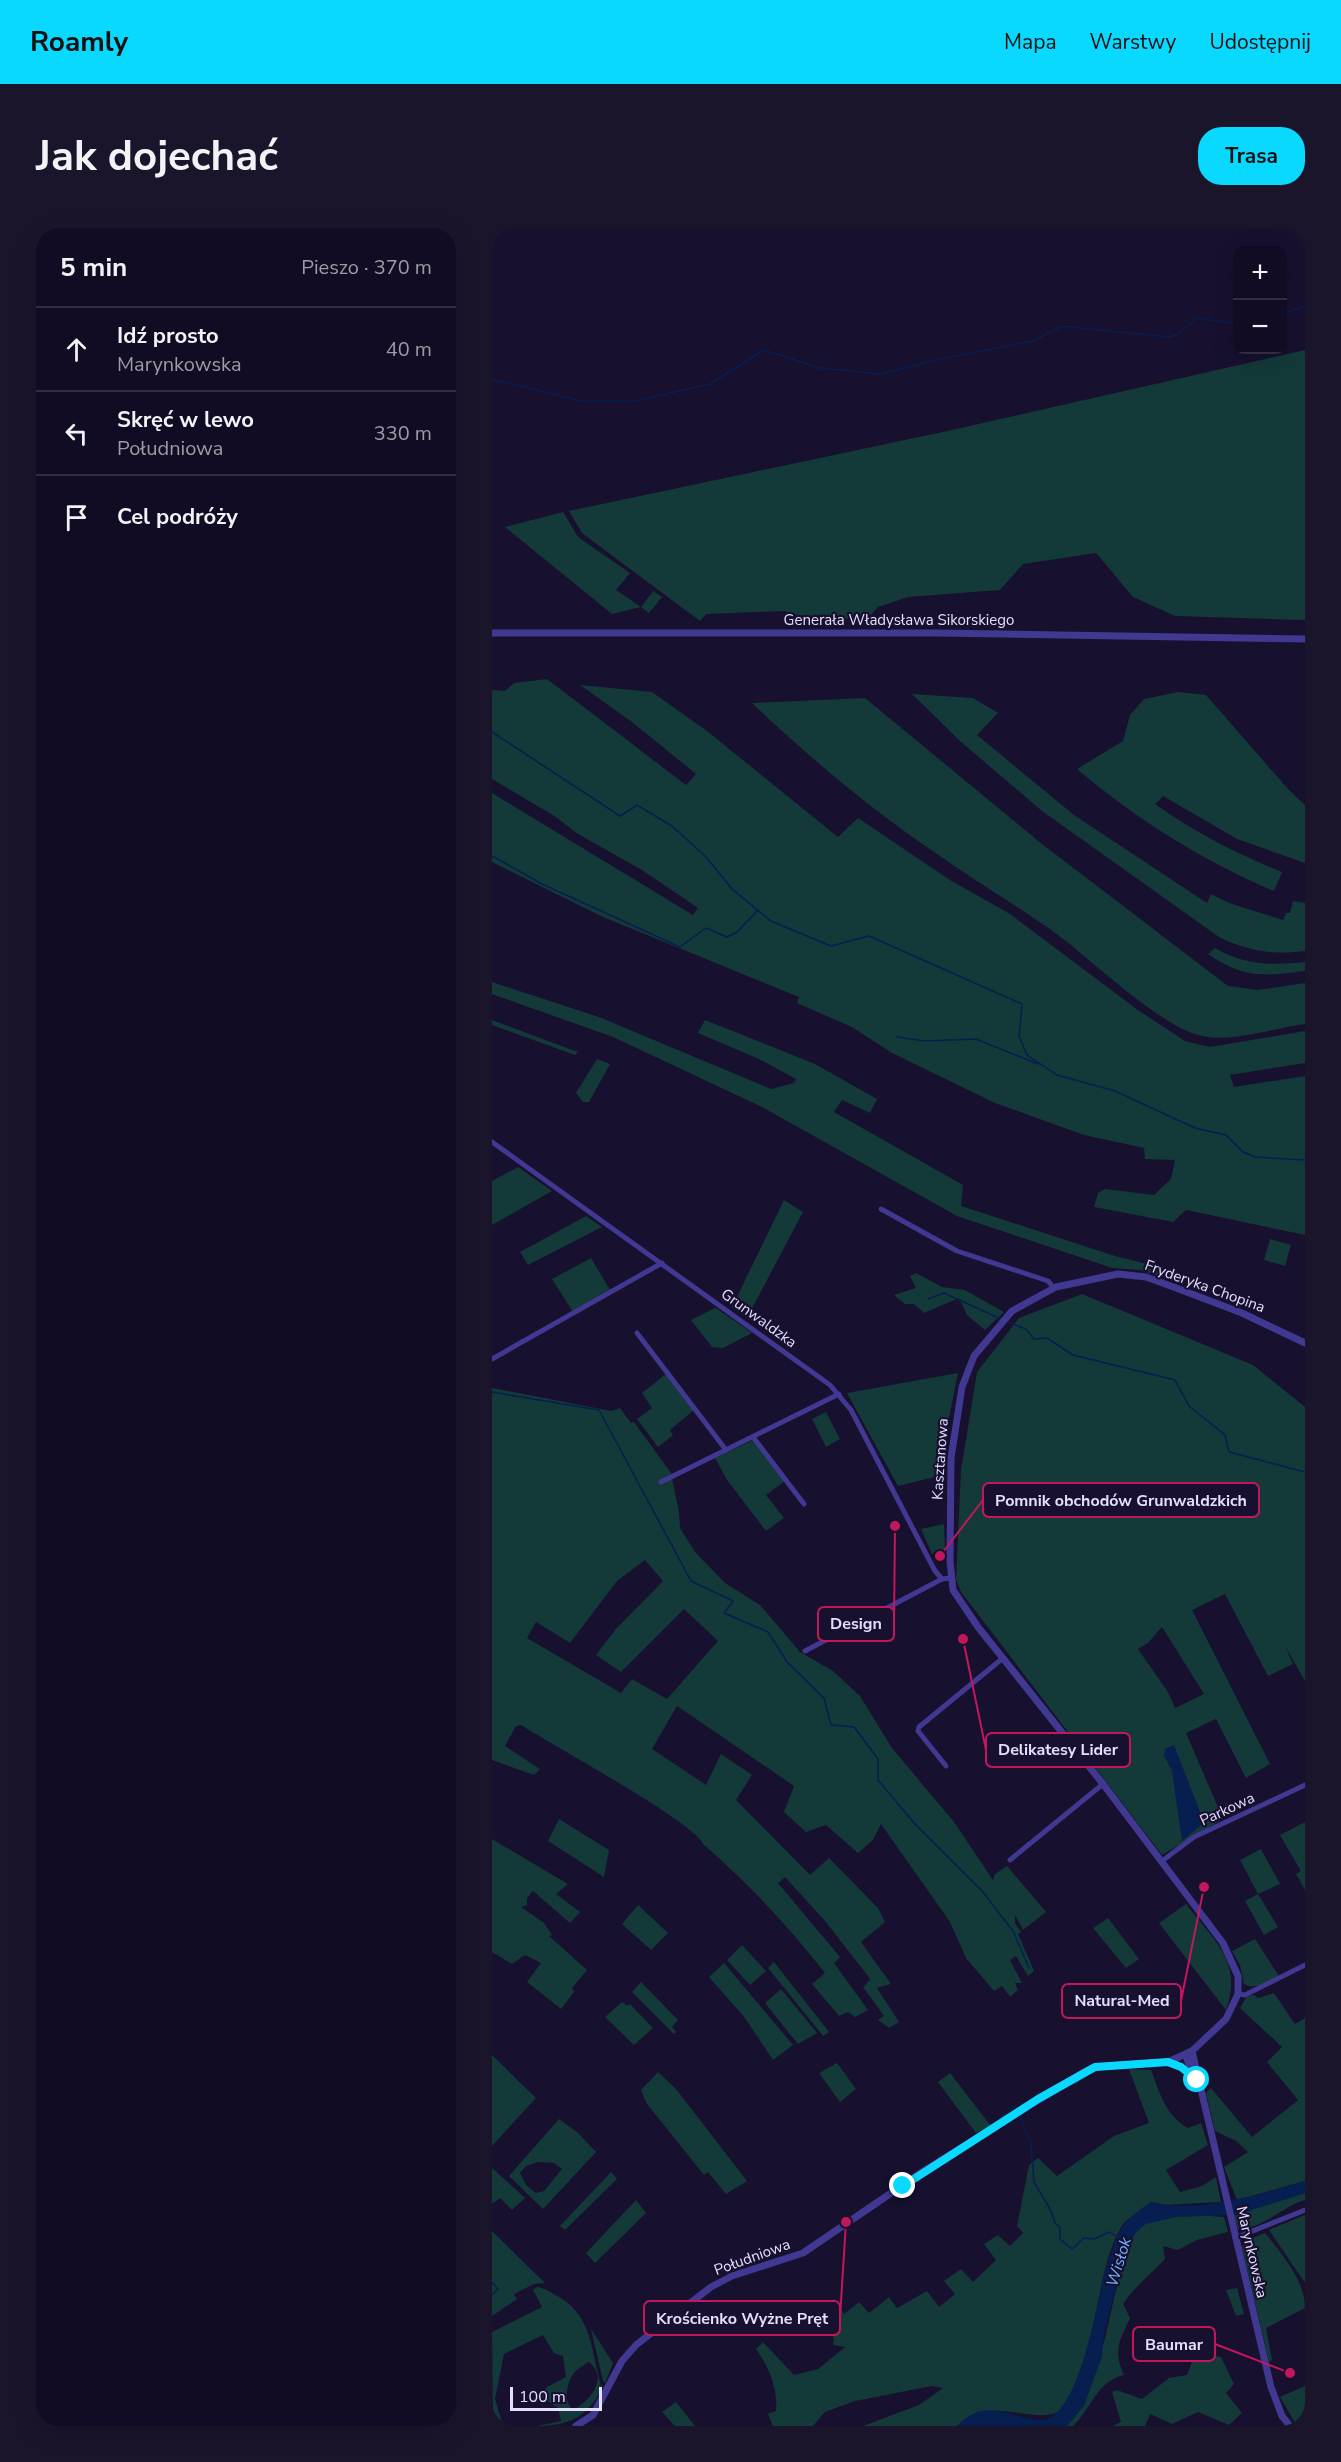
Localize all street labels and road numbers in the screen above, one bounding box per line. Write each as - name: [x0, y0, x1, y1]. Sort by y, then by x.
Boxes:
- street label: Generała Władysława Sikorskiego: [784, 610, 1014, 630]
- street label: Fryderyka Chopina: [1142, 1255, 1268, 1317]
- street label: Grunwaldzka: [717, 1284, 801, 1352]
- street label: Kasztanowa: [927, 1418, 953, 1500]
- street label: Parkowa: [1196, 1788, 1258, 1830]
- street label: Marynkowska: [1232, 2204, 1272, 2300]
- street label: Południowa: [711, 2234, 793, 2280]

